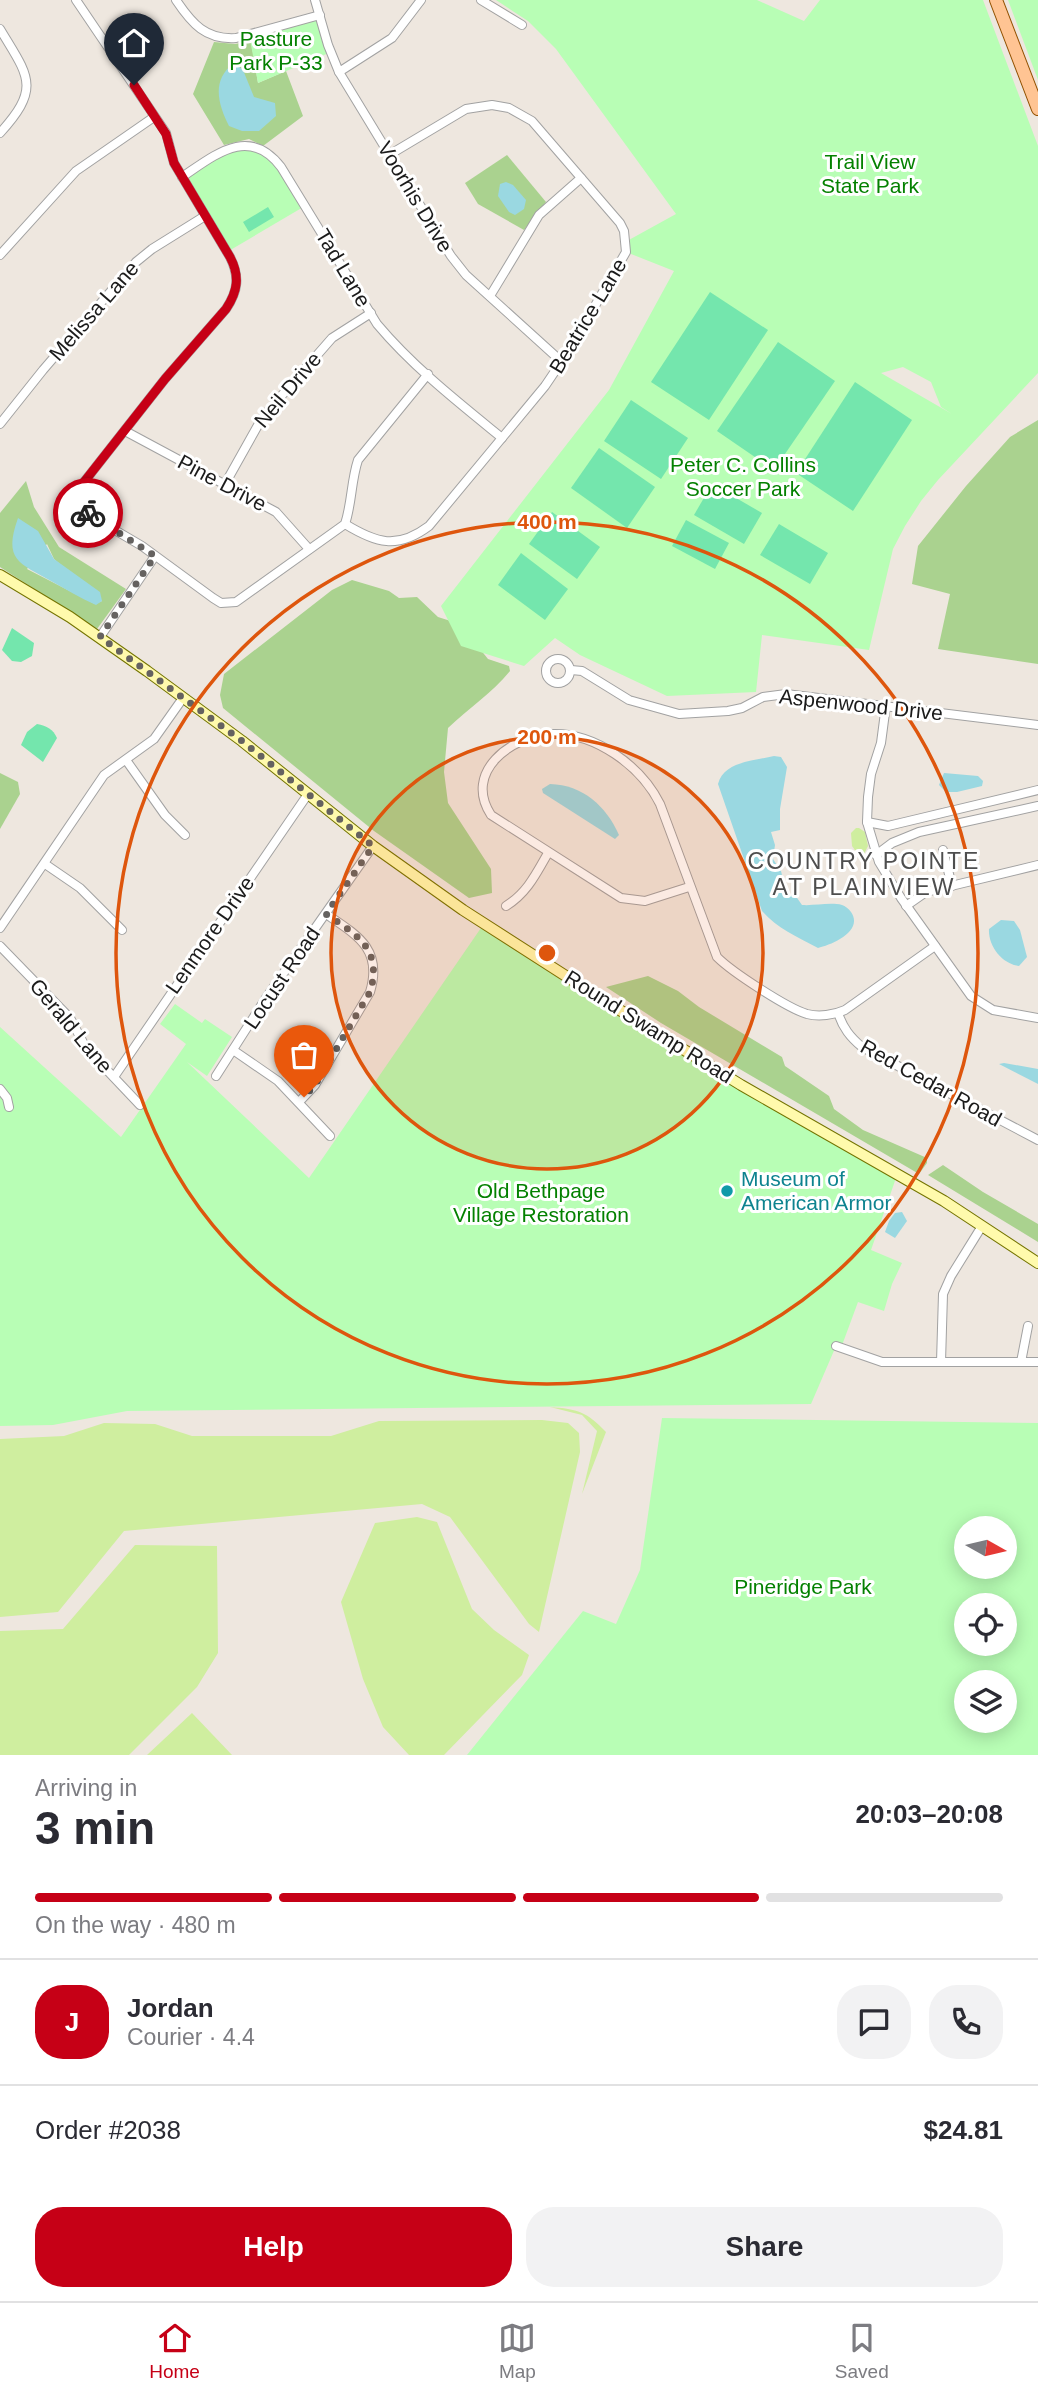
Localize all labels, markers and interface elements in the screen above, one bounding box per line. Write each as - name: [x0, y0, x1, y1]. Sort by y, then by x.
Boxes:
- pin: [104, 13, 164, 85]
- icon: home: [115, 24, 153, 62]
- park label: Pasture Park P-33: [229, 27, 323, 74]
- street label: Voorhis Drive: [373, 137, 457, 256]
- park label: Trail View State Park: [821, 150, 920, 197]
- street label: Tad Lane: [311, 225, 376, 311]
- street label: Beatrice Lane: [544, 254, 631, 377]
- street label: Melissa Lane: [44, 256, 143, 365]
- street label: Neil Drive: [250, 347, 326, 432]
- street label: Pine Drive: [174, 450, 270, 515]
- park label: Peter C. Collins Soccer Park: [670, 453, 816, 500]
- courier: [53, 478, 123, 548]
- icon: bike: [69, 494, 107, 532]
- text: 400 m: [517, 510, 577, 533]
- street label: Aspenwood Drive: [778, 684, 944, 725]
- text: 200 m: [517, 725, 577, 748]
- district label: COUNTRY POINTE AT PLAINVIEW: [748, 848, 980, 900]
- street label: Lenmore Drive: [161, 872, 259, 998]
- street label: Locust Road: [239, 922, 324, 1033]
- centre of rings: [535, 941, 559, 965]
- street label: Round Swamp Road: [561, 965, 738, 1088]
- street label: Gerald Lane: [25, 974, 117, 1077]
- pin: [274, 1025, 334, 1097]
- street label: Red Cedar Road: [857, 1034, 1006, 1131]
- icon: bag: [285, 1036, 323, 1074]
- place label: Museum of American Armor: [741, 1167, 892, 1214]
- park label: Old Bethpage Village Restoration: [453, 1179, 629, 1226]
- marker: Museum of American Armor: [719, 1183, 735, 1199]
- north arrow: [954, 1516, 1017, 1578]
- map controls: [954, 1516, 1017, 1733]
- park label: Pineridge Park: [734, 1575, 872, 1598]
- button: locate: [954, 1593, 1017, 1656]
- button: layers: [954, 1670, 1017, 1733]
- text: Arriving in: [35, 1775, 137, 1801]
- text: 20:03–20:08: [856, 1799, 1003, 1829]
- text: 3 min: [35, 1802, 155, 1854]
- text: On the way · 480 m: [35, 1912, 236, 1938]
- button: chat: [837, 1985, 911, 2059]
- button: phone: [929, 1985, 1003, 2059]
- text: Jordan: [127, 1993, 214, 2023]
- text: J: [65, 2007, 79, 2037]
- text: Courier · 4.4: [127, 2024, 255, 2050]
- text: Order #2038: [35, 2115, 181, 2145]
- text: $24.81: [923, 2115, 1003, 2145]
- button: Help: [35, 2207, 512, 2287]
- button: Share: [526, 2207, 1003, 2287]
- tab: Home: [149, 2319, 200, 2383]
- tab: Map: [498, 2319, 536, 2383]
- tab: Saved: [835, 2319, 889, 2383]

